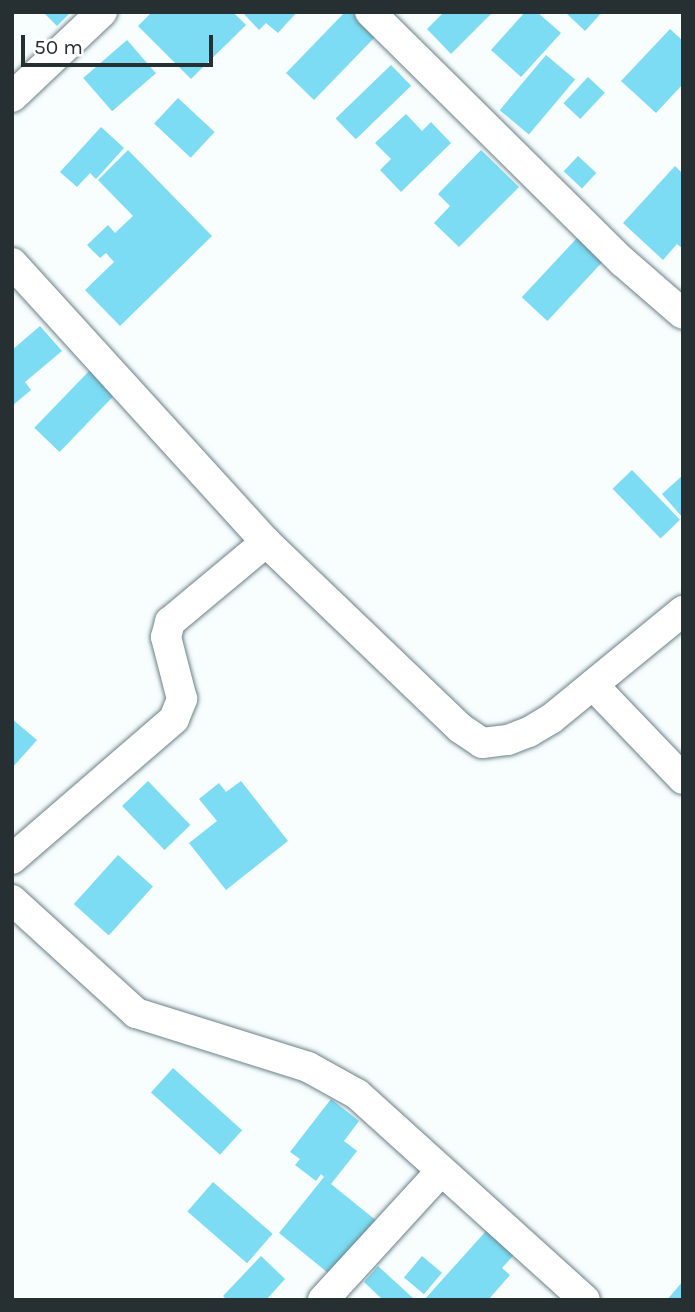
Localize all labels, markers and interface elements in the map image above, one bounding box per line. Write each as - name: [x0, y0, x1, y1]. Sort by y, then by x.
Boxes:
- scale bar: [24, 21, 217, 65]
- text: 50 m: [34, 35, 83, 59]

